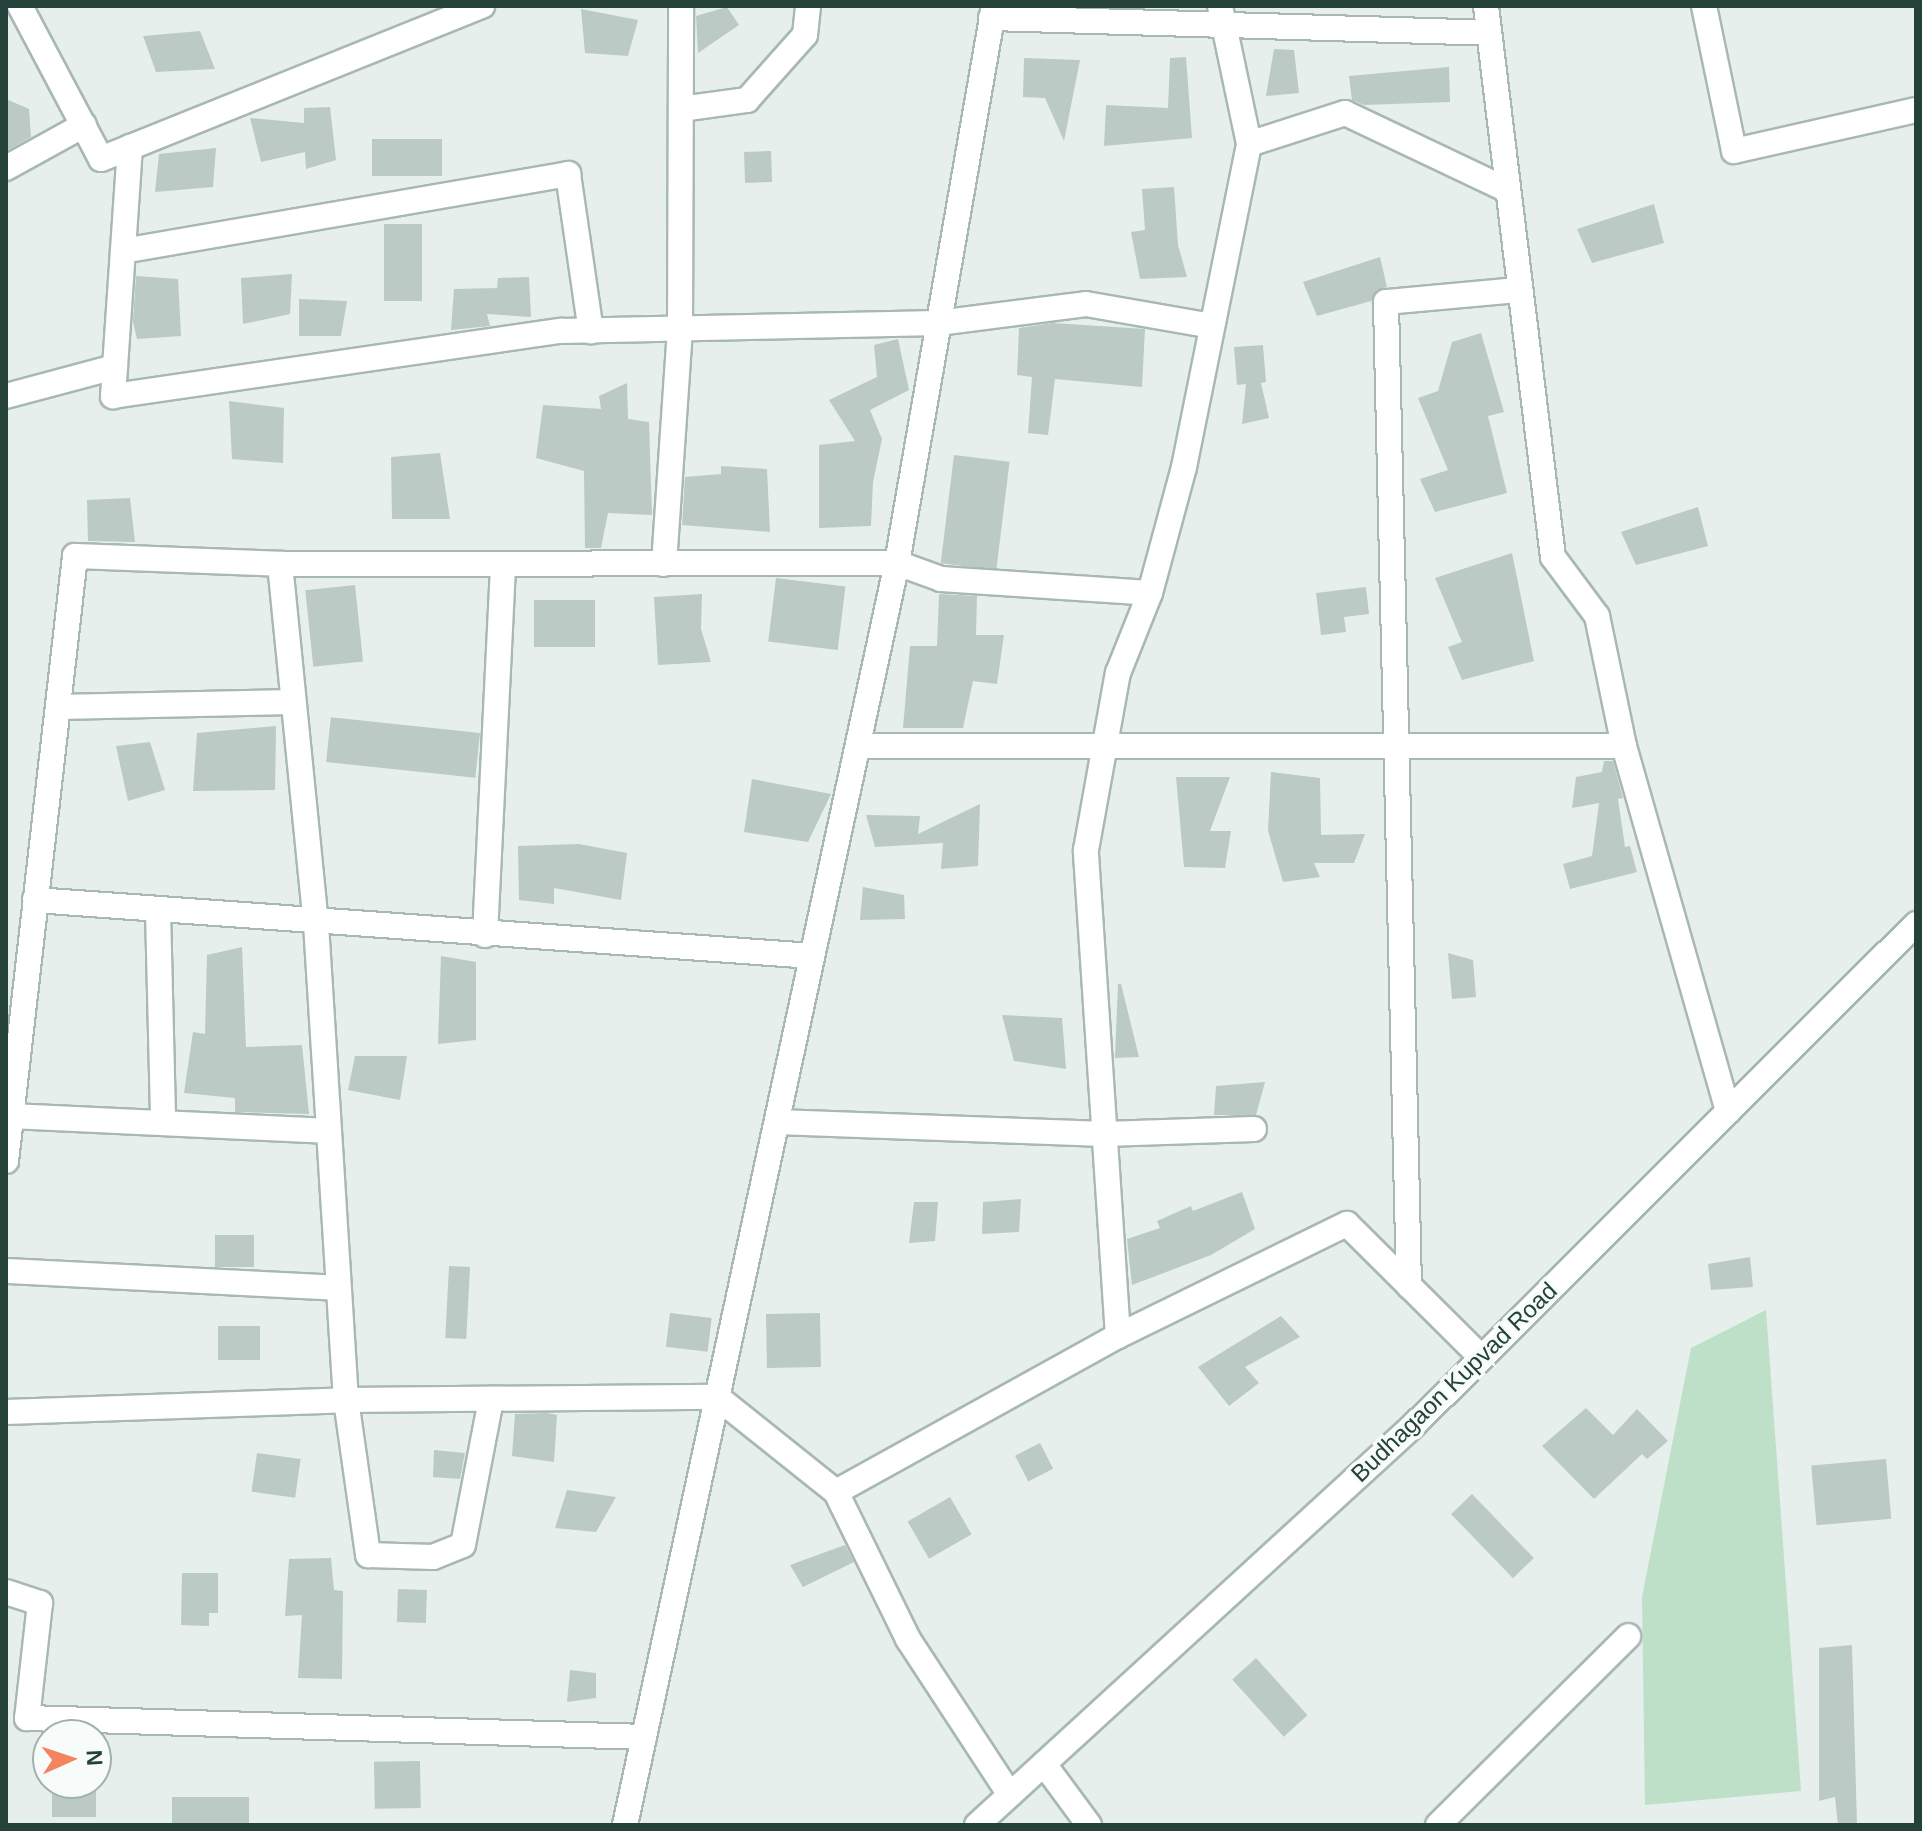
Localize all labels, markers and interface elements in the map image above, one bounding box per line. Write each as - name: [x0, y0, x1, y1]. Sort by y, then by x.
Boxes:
- street label: Budhagaon Kupvad Road: [1345, 1276, 1563, 1488]
- north arrow: [32, 1719, 112, 1799]
- text: N: [82, 1749, 107, 1766]

